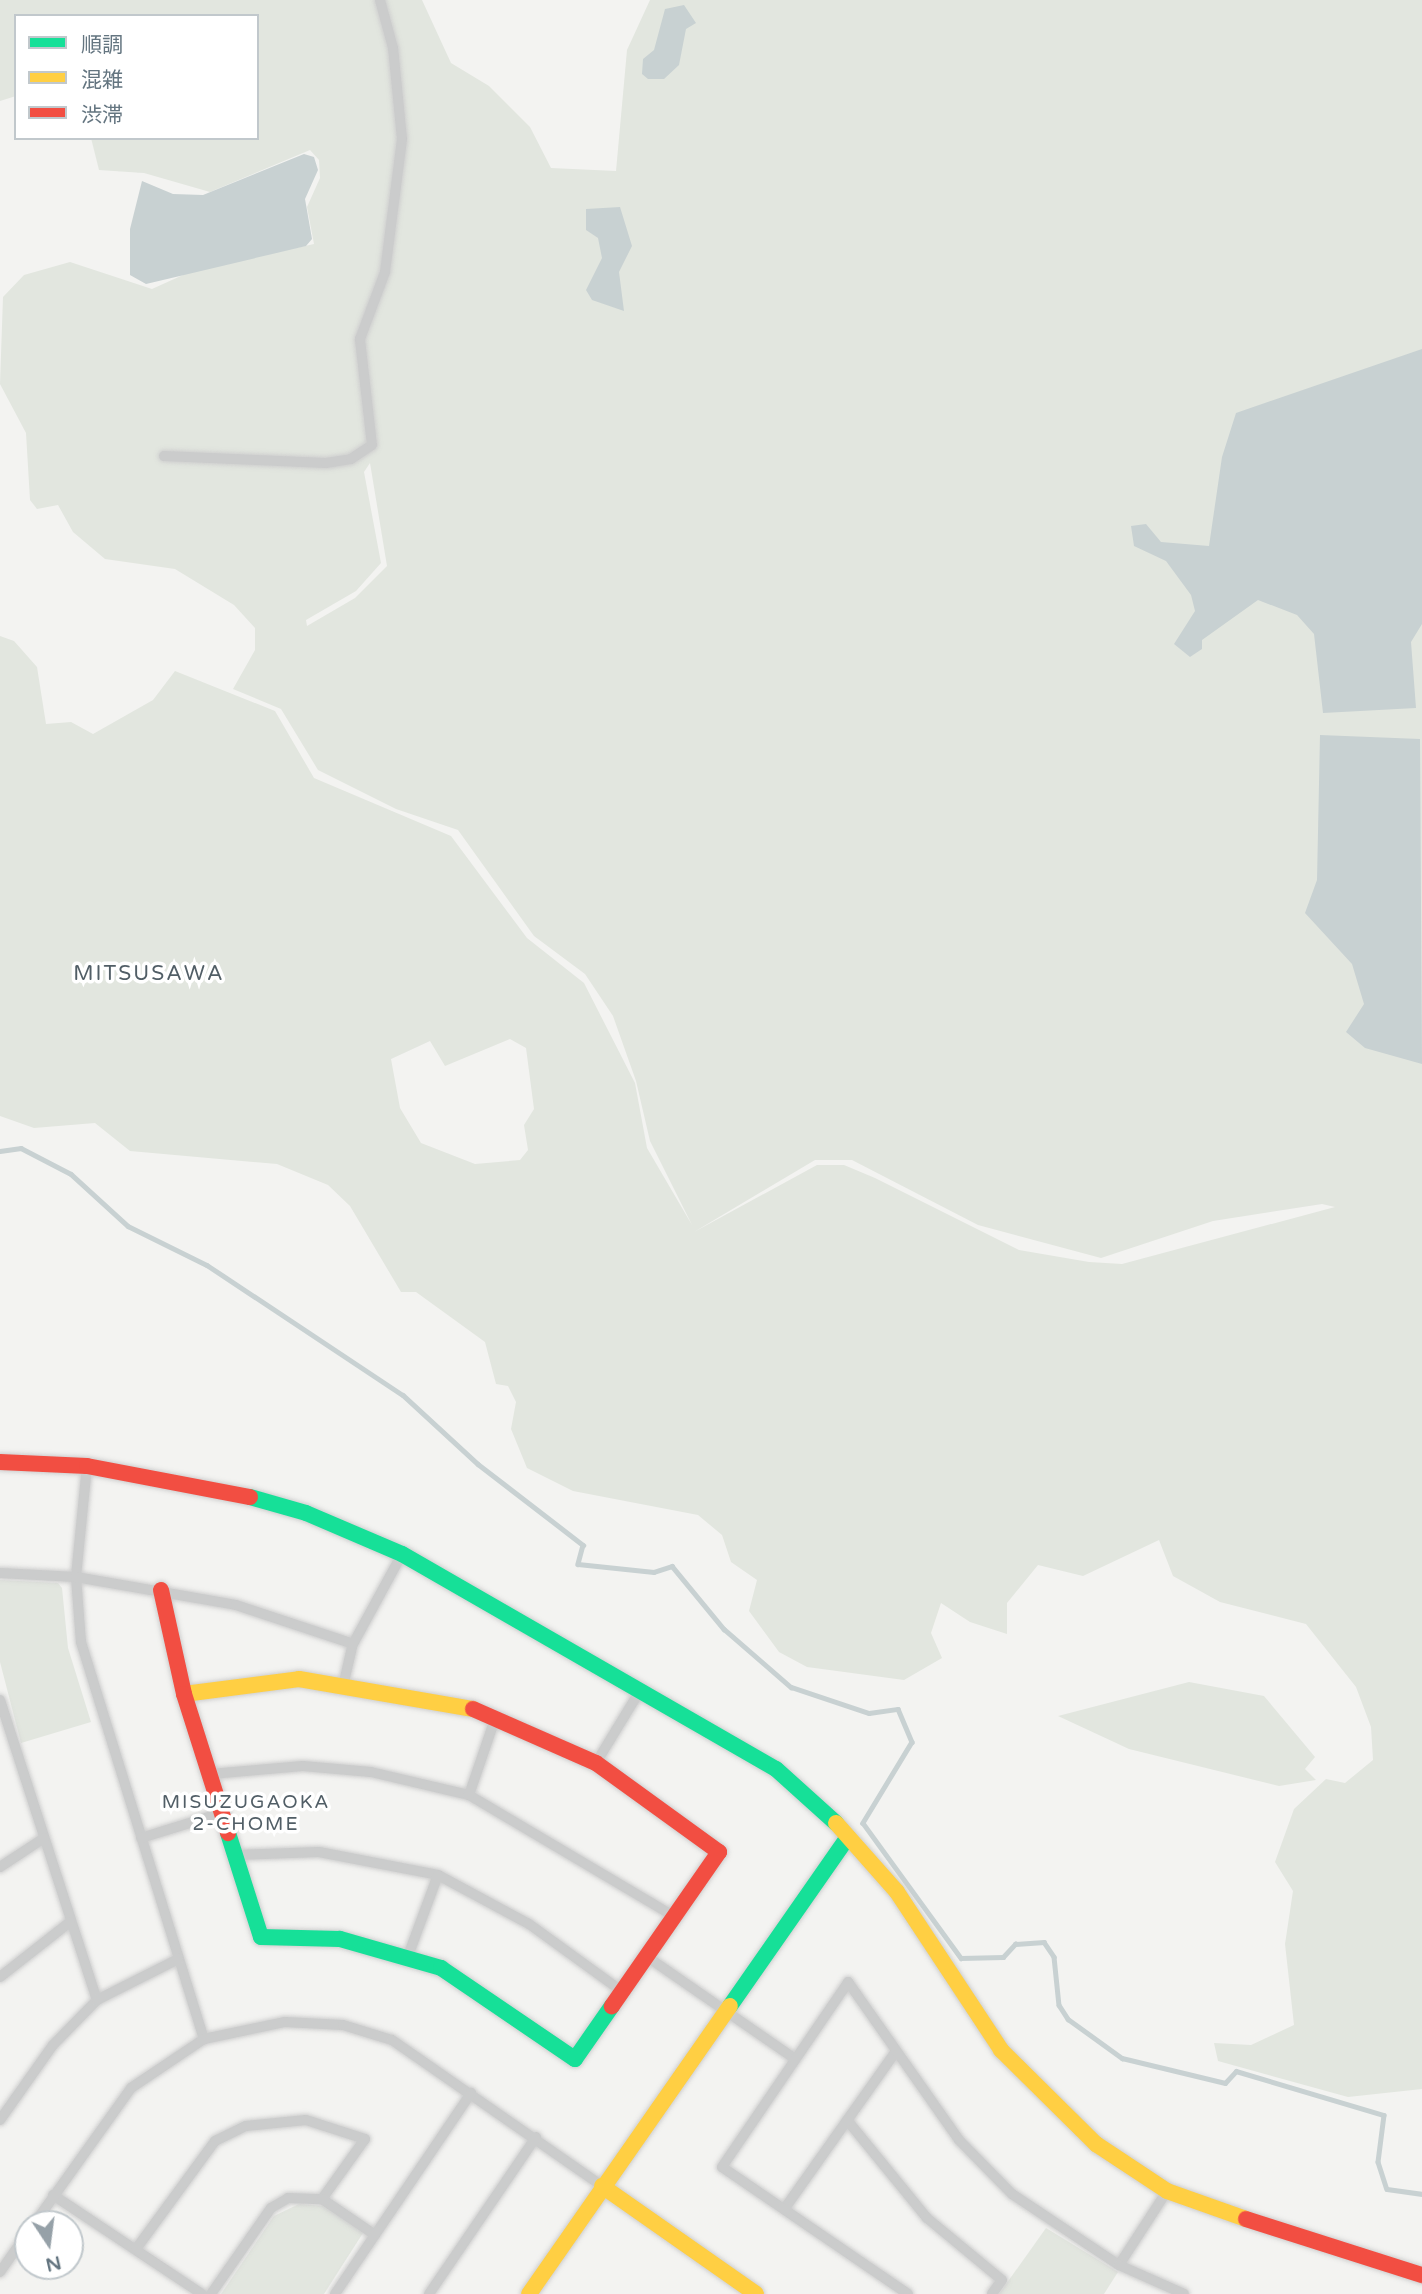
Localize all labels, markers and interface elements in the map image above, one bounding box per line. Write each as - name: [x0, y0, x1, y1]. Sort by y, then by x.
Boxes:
- legend: [14, 14, 259, 140]
- text: 順調: [81, 33, 123, 58]
- text: 混雑: [81, 68, 123, 93]
- text: 渋滞: [81, 103, 123, 128]
- district label: MITSUSAWA: [74, 961, 224, 987]
- district label: MISUZUGAOKA 2-CHOME: [163, 1792, 329, 1836]
- north arrow: [14, 2210, 84, 2280]
- text: N: [43, 2251, 63, 2276]

